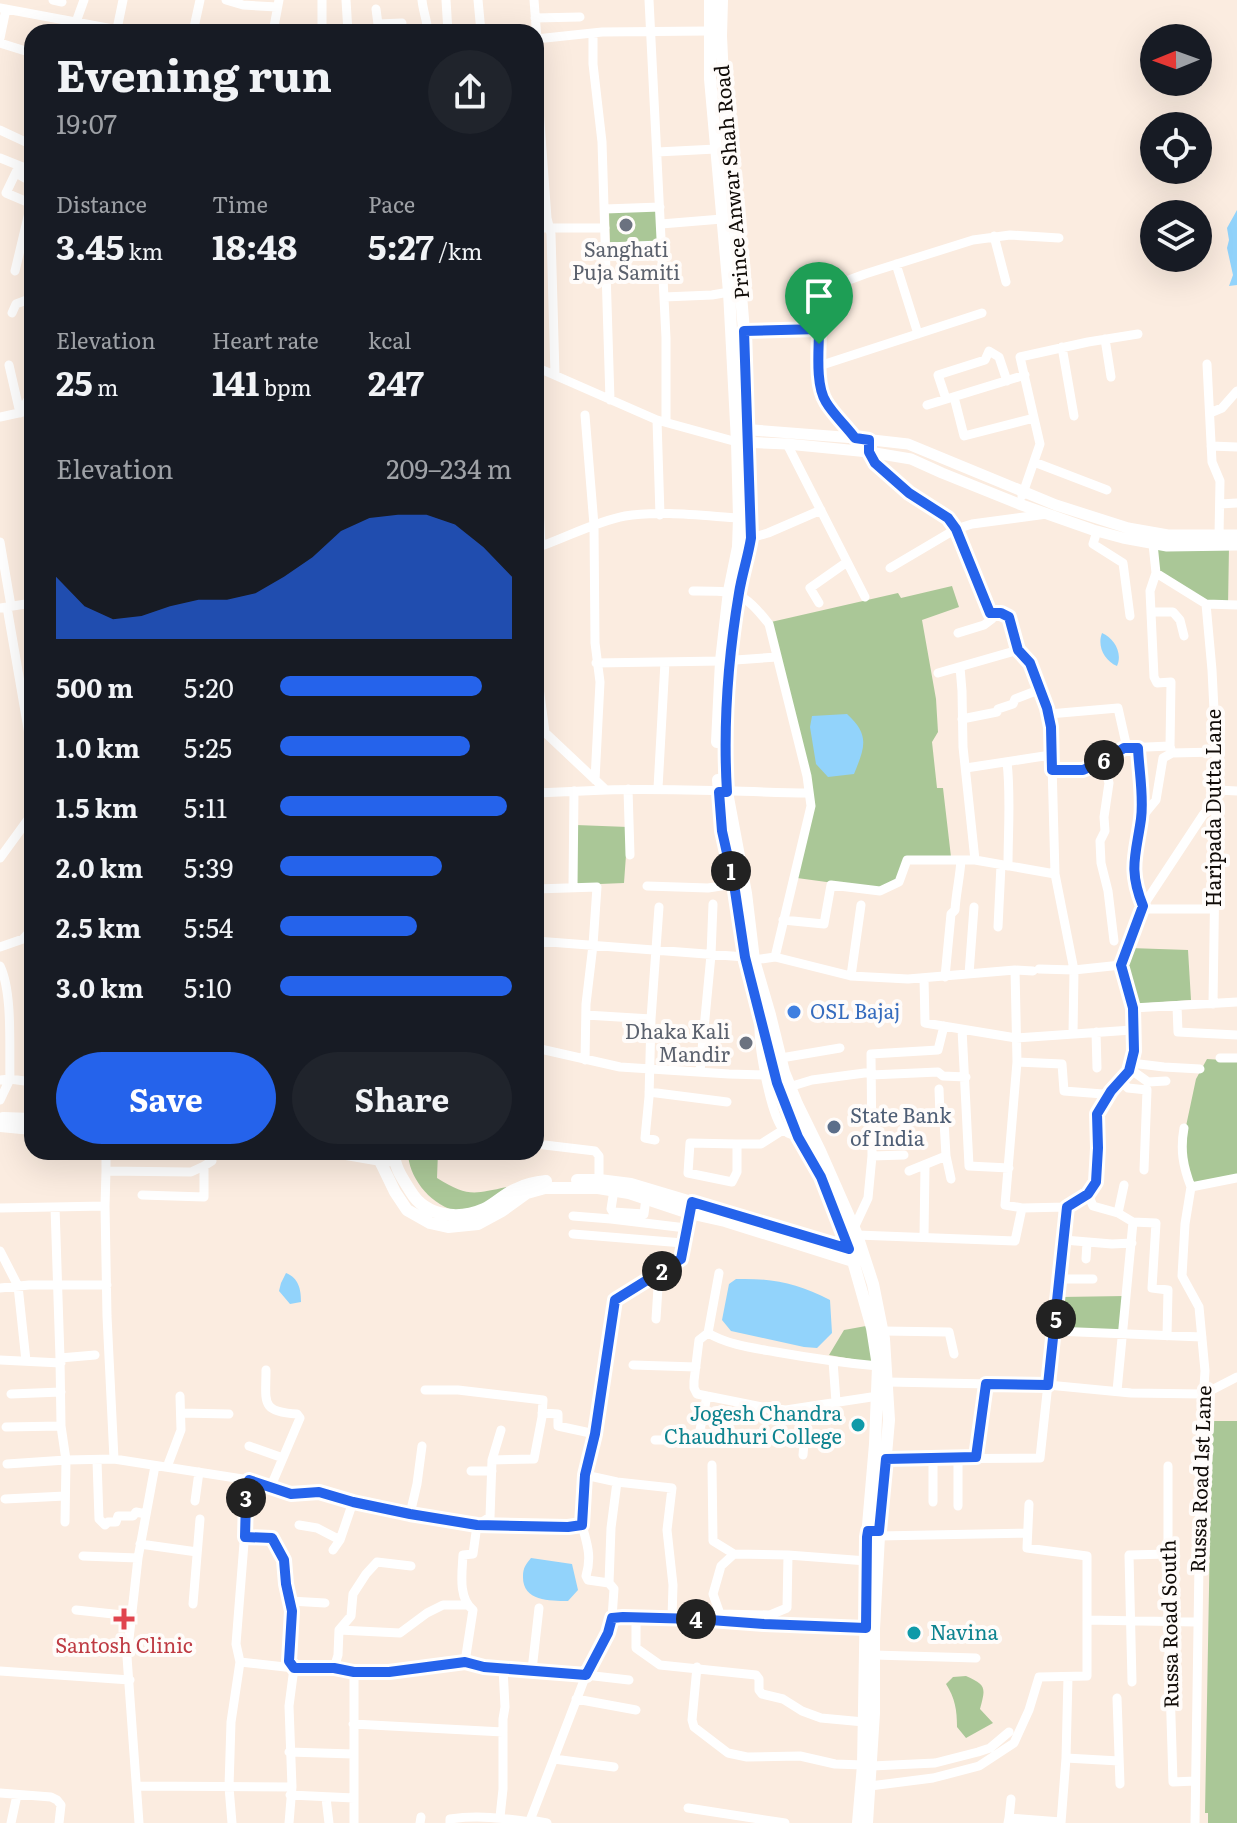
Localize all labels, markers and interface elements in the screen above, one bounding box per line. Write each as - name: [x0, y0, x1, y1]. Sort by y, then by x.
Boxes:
- north arrow: [1140, 24, 1212, 96]
- map controls: [1140, 24, 1212, 272]
- text: Evening run: [56, 40, 332, 106]
- button: share: [428, 50, 512, 134]
- street label: Prince Anwar Shah Road: [705, 64, 755, 301]
- text: 19:07: [56, 103, 117, 142]
- button: locate: [1140, 112, 1212, 184]
- text: Distance: [56, 187, 147, 220]
- text: Time: [212, 187, 268, 220]
- text: Pace: [368, 187, 415, 220]
- button: layers: [1140, 200, 1212, 272]
- marker: Sanghati Puja Samiti: [617, 216, 635, 234]
- text: 3.45: [56, 220, 124, 270]
- text: 18:48: [212, 220, 297, 270]
- text: 5:27: [368, 220, 434, 270]
- place label: Sanghati Puja Samiti: [572, 233, 680, 286]
- text: km: [124, 234, 163, 267]
- text: /km: [434, 234, 482, 267]
- pin: [785, 262, 853, 344]
- icon: arrive: [797, 274, 841, 318]
- text: Elevation: [56, 323, 155, 356]
- text: Heart rate: [212, 323, 319, 356]
- text: kcal: [368, 323, 411, 356]
- text: 25: [56, 356, 93, 406]
- text: 141: [212, 356, 259, 406]
- text: 247: [368, 356, 424, 406]
- text: m: [93, 370, 118, 403]
- text: bpm: [259, 370, 312, 403]
- text: Elevation: [56, 448, 174, 487]
- text: 209–234 m: [386, 448, 512, 487]
- text: 500 m: [56, 667, 133, 706]
- text: 5:20: [184, 667, 234, 706]
- street label: Haripada Dutta Lane: [1197, 709, 1227, 907]
- text: 1.0 km: [56, 727, 140, 766]
- text: 5:25: [184, 727, 232, 766]
- pin: 6: [1084, 740, 1124, 780]
- text: 6: [1098, 743, 1110, 776]
- text: 1.5 km: [56, 787, 138, 826]
- text: 5:11: [184, 787, 227, 826]
- text: 2.0 km: [56, 847, 143, 886]
- text: 5:39: [184, 847, 233, 886]
- pin: 1: [711, 851, 751, 891]
- text: 1: [726, 854, 736, 887]
- text: 2.5 km: [56, 907, 141, 946]
- text: 5:54: [184, 907, 233, 946]
- text: 3.0 km: [56, 967, 144, 1006]
- text: 5:10: [184, 967, 231, 1006]
- place label: OSL Bajaj: [810, 995, 900, 1025]
- marker: OSL Bajaj: [785, 1003, 803, 1021]
- place label: Dhaka Kali Mandir: [625, 1015, 731, 1068]
- marker: Dhaka Kali Mandir: [737, 1034, 755, 1052]
- button: Save: [56, 1052, 276, 1144]
- button: Share: [292, 1052, 512, 1144]
- place label: State Bank of India: [850, 1099, 952, 1152]
- marker: State Bank of India: [825, 1118, 843, 1136]
- pin: 2: [642, 1251, 682, 1291]
- text: 2: [656, 1254, 668, 1287]
- pin: 5: [1036, 1299, 1076, 1339]
- text: 5: [1050, 1302, 1062, 1335]
- street label: Russa Road 1st Lane: [1181, 1385, 1217, 1573]
- place label: Jogesh Chandra Chaudhuri College: [664, 1397, 842, 1450]
- marker: Jogesh Chandra Chaudhuri College: [849, 1416, 867, 1434]
- pin: 3: [226, 1478, 266, 1518]
- text: 3: [240, 1481, 252, 1514]
- street label: Russa Road South: [1152, 1539, 1184, 1709]
- pin: 4: [676, 1599, 716, 1639]
- text: 4: [689, 1602, 703, 1635]
- marker: Santosh Clinic: [113, 1608, 135, 1630]
- place label: Navina: [930, 1616, 998, 1646]
- marker: Navina: [905, 1624, 923, 1642]
- place label: Santosh Clinic: [55, 1629, 193, 1659]

